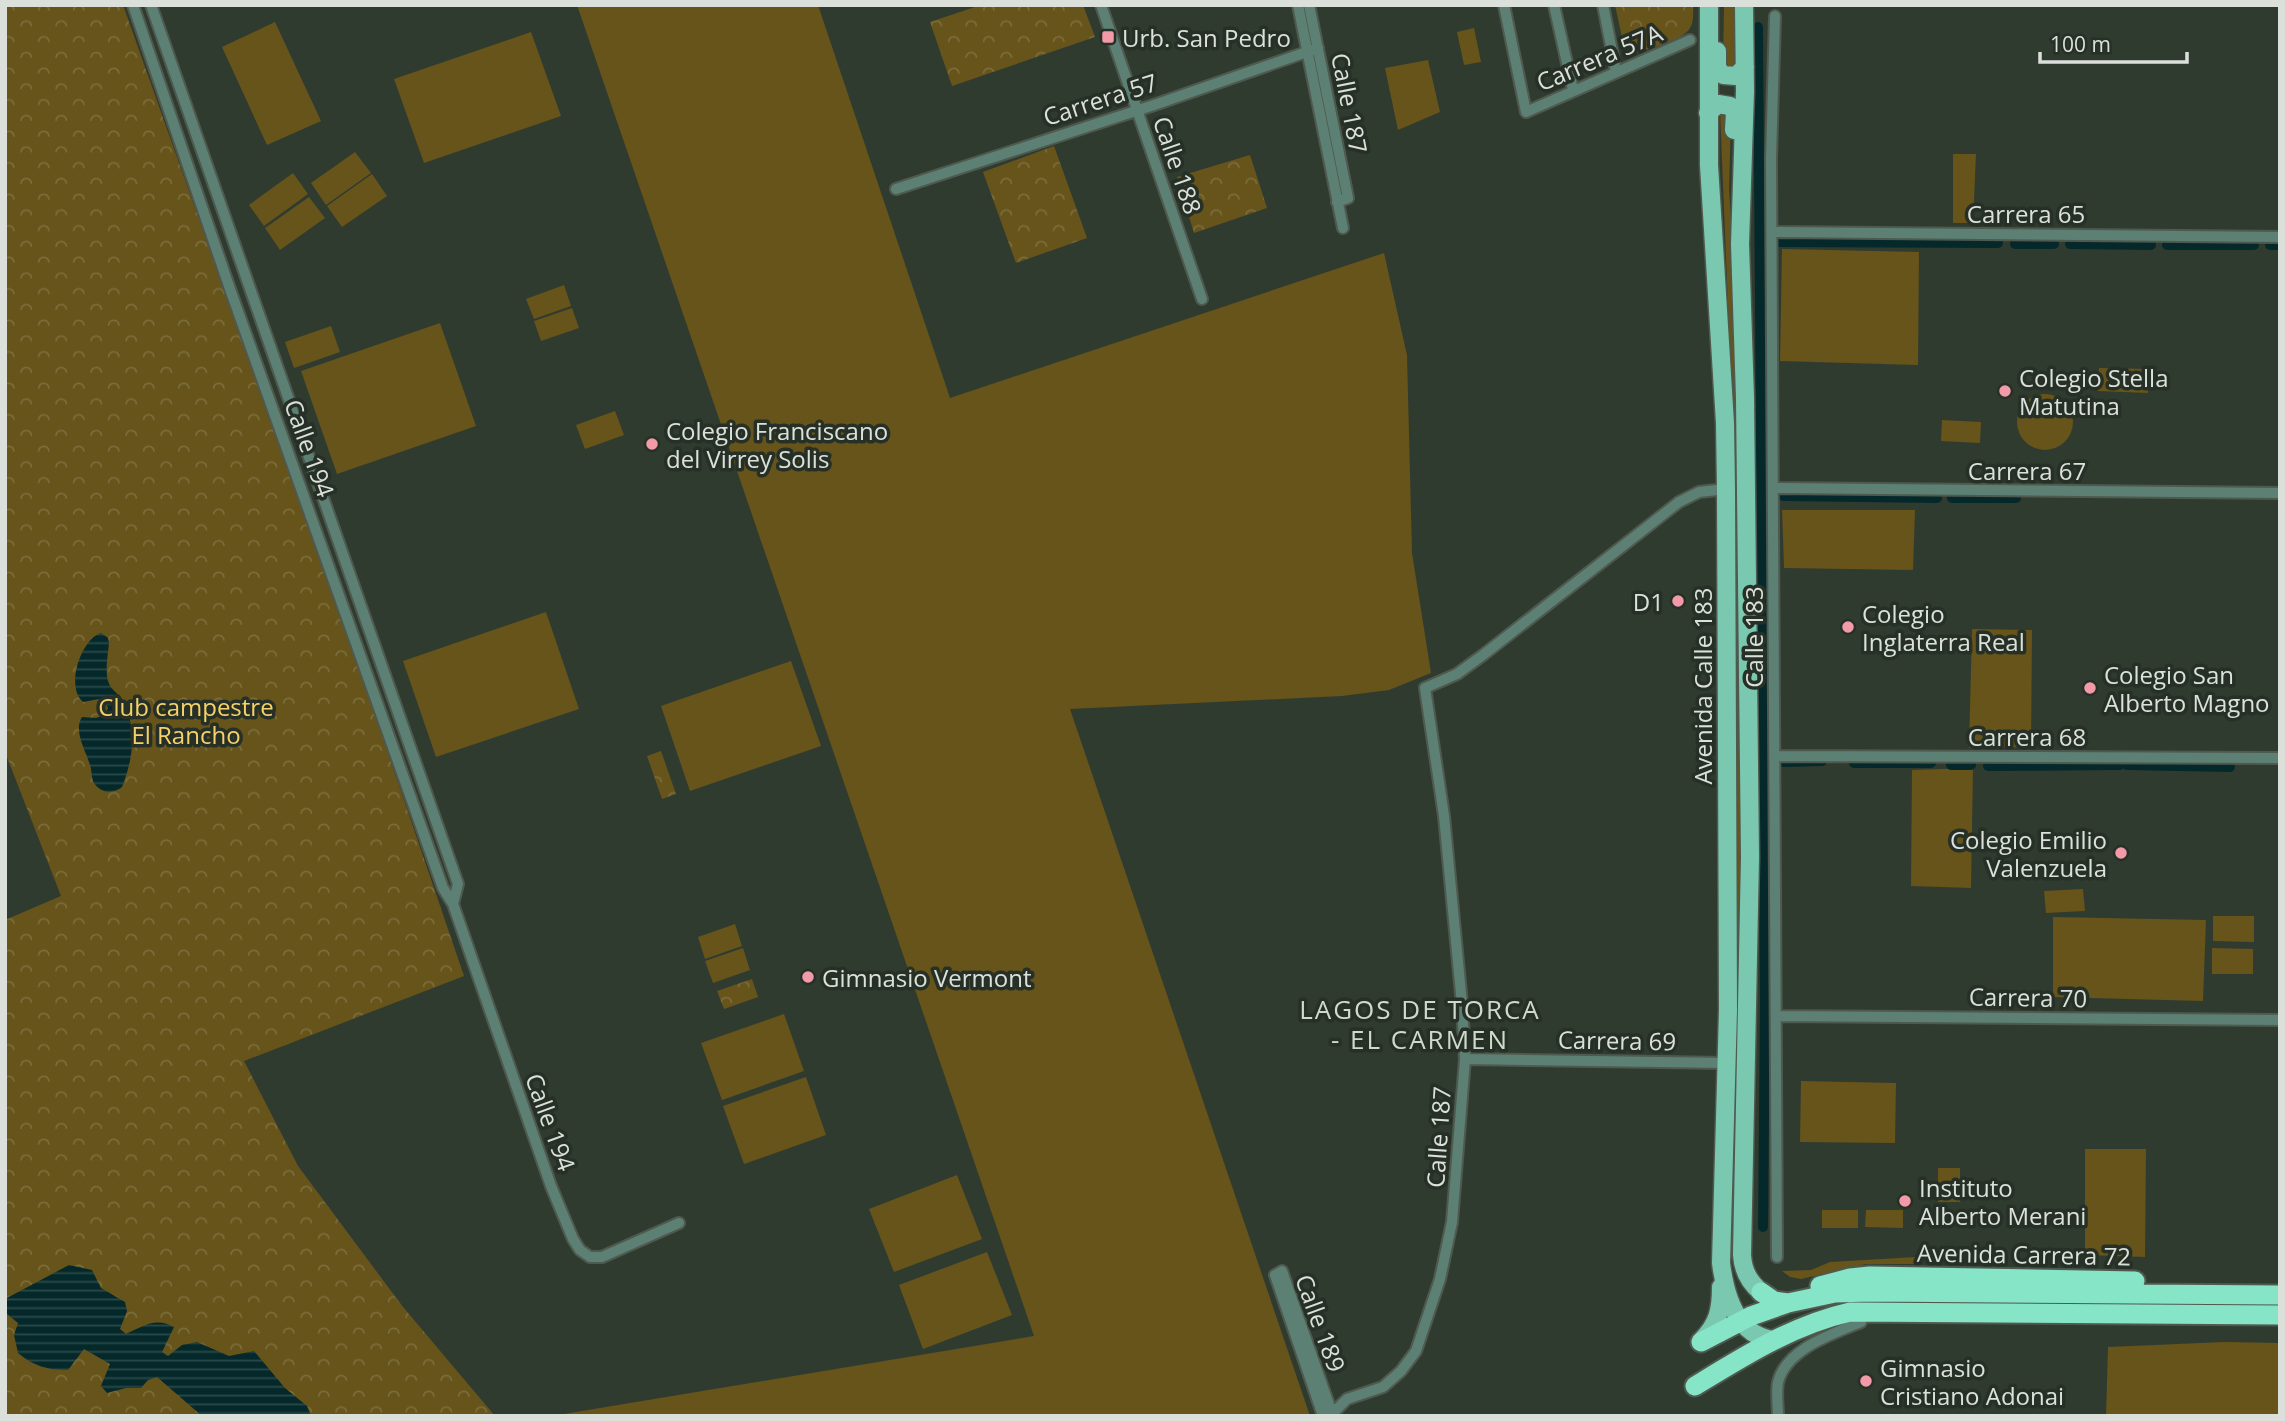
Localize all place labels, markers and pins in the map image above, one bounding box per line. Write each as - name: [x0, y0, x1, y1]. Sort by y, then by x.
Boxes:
- place label: Urb. San Pedro: [1122, 21, 1291, 54]
- marker: Urb. San Pedro: [1100, 29, 1116, 45]
- place label: Colegio Stella Matutina: [2019, 361, 2169, 422]
- marker: Colegio Stella Matutina: [1997, 383, 2013, 399]
- place label: Colegio Franciscano del Virrey Solis: [666, 414, 888, 475]
- marker: Colegio Franciscano del Virrey Solis: [644, 436, 660, 452]
- place label: D1: [1633, 585, 1664, 618]
- marker: D1: [1670, 593, 1686, 609]
- place label: Colegio Inglaterra Real: [1862, 597, 2025, 658]
- marker: Colegio Inglaterra Real: [1840, 619, 1856, 635]
- place label: Colegio San Alberto Magno: [2104, 658, 2270, 719]
- marker: Colegio San Alberto Magno: [2082, 680, 2098, 696]
- place label: Colegio Emilio Valenzuela: [1950, 823, 2107, 884]
- marker: Colegio Emilio Valenzuela: [2113, 845, 2129, 861]
- place label: Gimnasio Vermont: [822, 961, 1031, 994]
- marker: Gimnasio Vermont: [800, 969, 816, 985]
- place label: Instituto Alberto Merani: [1919, 1171, 2086, 1232]
- marker: Instituto Alberto Merani: [1897, 1193, 1913, 1209]
- place label: Gimnasio Cristiano Adonai: [1880, 1351, 2064, 1412]
- marker: Gimnasio Cristiano Adonai: [1858, 1373, 1874, 1389]

